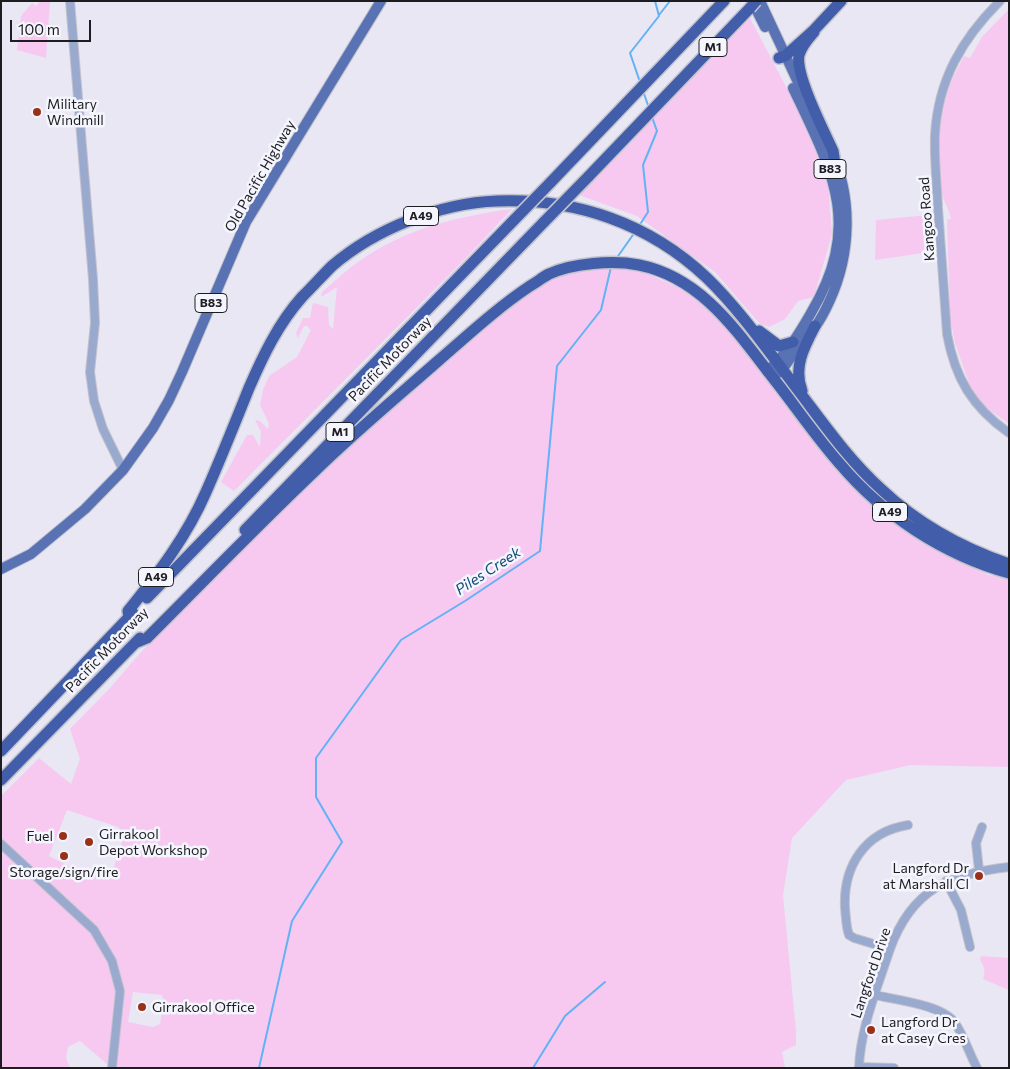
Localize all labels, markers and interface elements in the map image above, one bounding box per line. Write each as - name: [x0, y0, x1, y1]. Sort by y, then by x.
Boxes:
- scale bar: [12, 10, 94, 42]
- text: 100 m: [18, 20, 60, 38]
- road number: M1: [699, 38, 727, 56]
- place label: Military Windmill: [47, 96, 104, 128]
- marker: Military Windmill: [31, 106, 43, 118]
- street label: Old Pacific Highway: [221, 117, 299, 235]
- road number: B83: [814, 160, 846, 178]
- street label: Kangoo Road: [916, 176, 938, 262]
- road number: A49: [404, 207, 438, 226]
- road number: B83: [195, 294, 227, 312]
- street label: Pacific Motorway: [345, 313, 435, 405]
- road number: M1: [326, 422, 354, 442]
- road number: A49: [872, 502, 908, 522]
- water label: Piles Creek: [452, 543, 524, 599]
- road number: A49: [138, 568, 174, 586]
- street label: Pacific Motorway: [62, 604, 152, 696]
- place label: Girrakool Depot Workshop: [99, 826, 208, 859]
- place label: Fuel: [26, 828, 53, 844]
- marker: Fuel: [57, 830, 69, 842]
- marker: Girrakool Depot Workshop: [83, 836, 95, 848]
- marker: Storage/sign/fire: [58, 850, 70, 862]
- place label: Langford Dr at Marshall Cl: [883, 860, 969, 892]
- place label: Storage/sign/fire: [10, 864, 118, 880]
- marker: Langford Dr at Marshall Cl: [973, 870, 985, 882]
- street label: Langford Drive: [848, 926, 894, 1020]
- place label: Girrakool Office: [152, 999, 255, 1015]
- marker: Girrakool Office: [136, 1001, 148, 1013]
- place label: Langford Dr at Casey Cres: [881, 1014, 966, 1046]
- marker: Langford Dr at Casey Cres: [865, 1024, 877, 1036]

